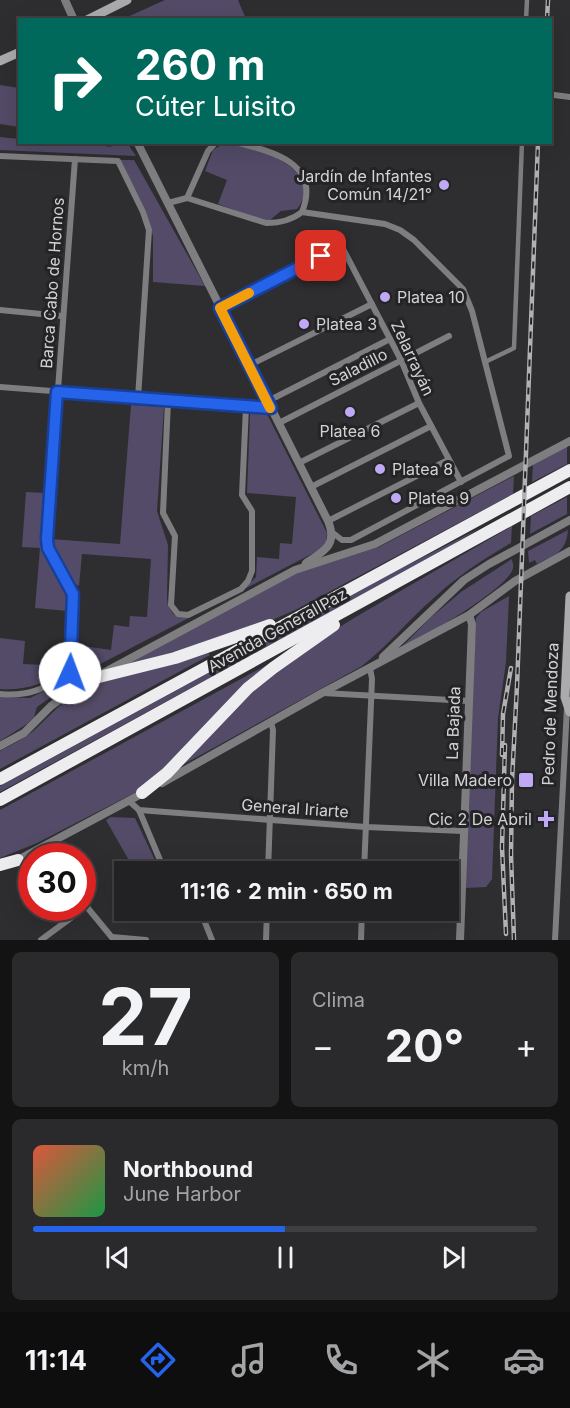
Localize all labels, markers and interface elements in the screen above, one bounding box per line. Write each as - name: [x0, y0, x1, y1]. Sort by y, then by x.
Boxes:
- text: 260 m: [135, 39, 265, 90]
- icon: right: [36, 42, 114, 120]
- text: Cúter Luisito: [135, 90, 296, 123]
- place label: Jardín de Infantes Común 14/21°: [296, 166, 432, 204]
- marker: Jardín de Infantes Común 14/21°: [437, 178, 451, 192]
- street label: Barca Cabo de Hornos: [36, 197, 68, 369]
- pin: [295, 230, 346, 281]
- icon: arrive: [304, 239, 337, 272]
- place label: Platea 10: [397, 287, 465, 307]
- marker: Platea 10: [378, 290, 392, 304]
- place label: Platea 3: [316, 314, 377, 334]
- marker: Platea 3: [297, 317, 311, 331]
- street label: Zelarrayán: [387, 317, 439, 399]
- street label: Saladillo: [325, 344, 391, 390]
- marker: Platea 6: [343, 405, 357, 419]
- place label: Platea 6: [319, 421, 381, 441]
- place label: Platea 8: [392, 459, 453, 479]
- marker: Platea 8: [373, 462, 387, 476]
- place label: Platea 9: [408, 488, 469, 508]
- marker: Platea 9: [389, 491, 403, 505]
- street label: Avenida General Paz: [204, 583, 350, 677]
- position arrow: [38, 641, 102, 705]
- street label: Pedro de Mendoza: [538, 642, 562, 786]
- street label: La Bajada: [442, 686, 464, 760]
- place label: Villa Madero: [418, 770, 512, 790]
- marker: Villa Madero: [517, 771, 535, 789]
- street label: General Iriarte: [241, 794, 349, 822]
- place label: Cic 2 De Abril: [428, 809, 532, 829]
- marker: Cic 2 De Abril: [537, 810, 555, 828]
- speed limit sign: 30: [18, 843, 96, 921]
- text: 11:16 · 2 min · 650 m: [180, 878, 393, 904]
- text: 27: [98, 969, 193, 1064]
- text: Clima: [312, 988, 365, 1012]
- text: 20°: [385, 1018, 464, 1073]
- text: −: [312, 1026, 334, 1066]
- text: +: [515, 1026, 537, 1066]
- text: km/h: [122, 1056, 169, 1080]
- text: Northbound: [123, 1156, 253, 1182]
- text: June Harbor: [123, 1182, 241, 1206]
- icon: previous: [101, 1241, 134, 1274]
- icon: pause: [269, 1241, 302, 1274]
- icon: next: [437, 1241, 470, 1274]
- icon: directions: [137, 1339, 179, 1381]
- icon: music: [228, 1339, 270, 1381]
- icon: phone: [320, 1339, 362, 1381]
- icon: climate: [412, 1339, 454, 1381]
- icon: car: [503, 1339, 545, 1381]
- text: 11:14: [25, 1344, 87, 1377]

